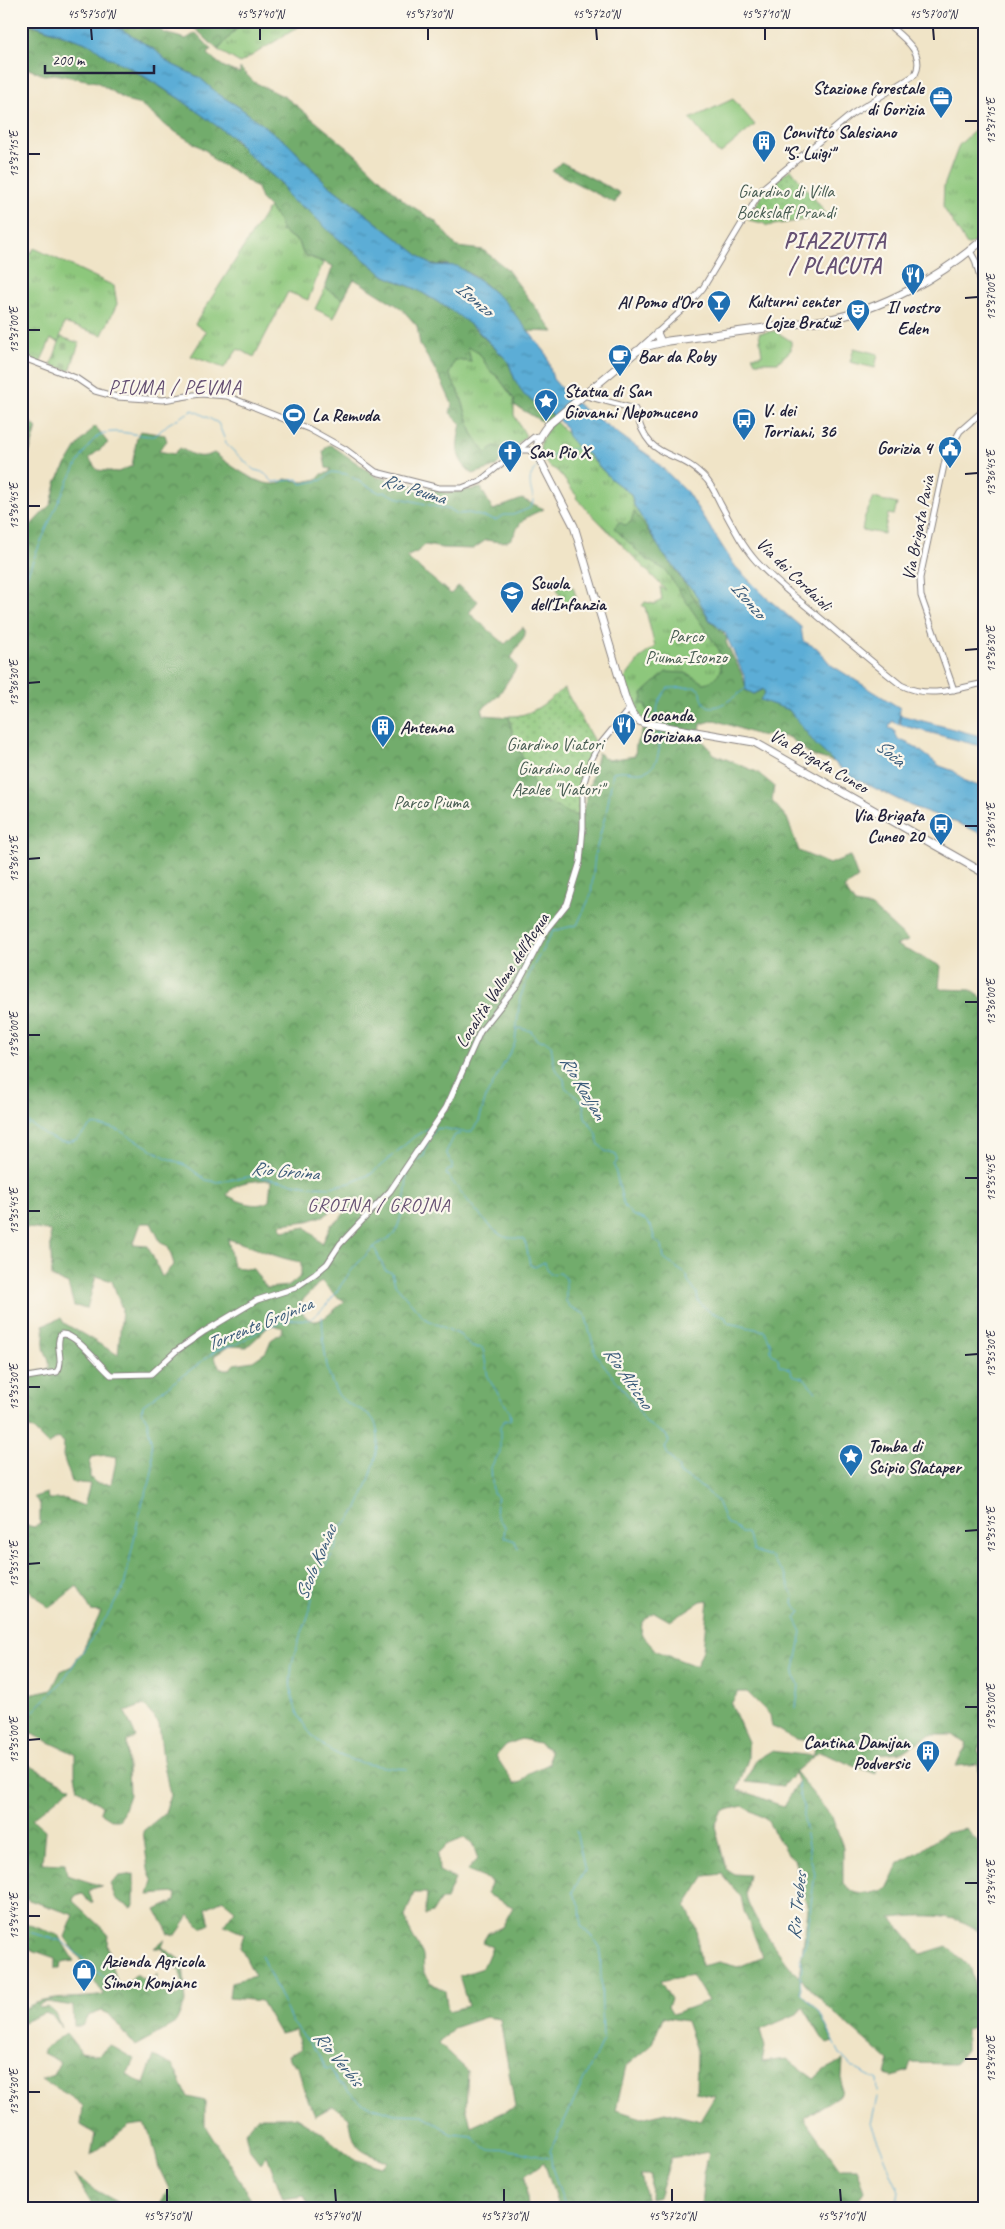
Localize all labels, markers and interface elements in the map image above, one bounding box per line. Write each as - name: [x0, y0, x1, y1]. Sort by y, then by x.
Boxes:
- text: 45°57'50"N: [67, 6, 116, 22]
- text: 45°57'40"N: [236, 6, 285, 22]
- text: 45°57'30"N: [404, 6, 453, 22]
- text: 45°57'20"N: [572, 6, 621, 22]
- text: 45°57'10"N: [741, 6, 790, 22]
- text: 45°57'00"N: [909, 6, 958, 22]
- scale bar: [45, 42, 154, 74]
- text: 200 m: [52, 51, 86, 70]
- place label: Stazione forestale di Gorizia: [812, 77, 926, 120]
- office icon: Stazione forestale di Gorizia: [928, 85, 954, 119]
- text: 13°37'15"E: [983, 96, 999, 144]
- place label: Convitto Salesiano "S. Luigi": [782, 121, 898, 164]
- text: 13°37'15"E: [6, 129, 22, 177]
- building icon: Convitto Salesiano "S. Luigi": [751, 129, 777, 163]
- park label: Giardino di Villa Bockslaff Prandi: [736, 180, 838, 223]
- district label: PIAZZUTTA / PLACUTA: [784, 227, 887, 280]
- restaurant icon: Il vostro Eden: [900, 262, 926, 296]
- text: 13°37'00"E: [983, 272, 999, 320]
- water label: Isonzo: [451, 276, 501, 324]
- bar icon: Al Pomo d'Oro: [706, 289, 732, 323]
- place label: Kulturni center Lojze Bratuž: [747, 290, 843, 333]
- place label: Al Pomo d'Oro: [618, 291, 703, 313]
- place label: Il vostro Eden: [886, 296, 941, 339]
- theatre icon: Kulturni center Lojze Bratuž: [845, 298, 871, 332]
- text: 13°37'00"E: [6, 305, 22, 353]
- cafe icon: Bar da Roby: [607, 343, 633, 377]
- place label: Bar da Roby: [638, 345, 717, 367]
- district label: PIUMA / PEVMA: [108, 375, 242, 400]
- place label: Statua di San Giovanni Nepomuceno: [564, 380, 698, 423]
- place icon: Statua di San Giovanni Nepomuceno: [533, 388, 559, 422]
- place label: V. dei Torriani, 36: [762, 399, 837, 442]
- sports icon: La Remuda: [281, 402, 307, 436]
- place label: La Remuda: [312, 404, 381, 426]
- bus stop icon: V. dei Torriani, 36: [731, 407, 757, 441]
- public building icon: Gorizia 4: [937, 435, 963, 469]
- place label: Gorizia 4: [877, 437, 934, 459]
- church icon: San Pio X: [497, 439, 523, 473]
- place label: San Pio X: [528, 441, 593, 463]
- text: 13°36'45"E: [983, 448, 999, 496]
- water label: Rio Peuma: [379, 468, 451, 511]
- street label: Via Brigata Pavia: [897, 472, 939, 582]
- text: 13°36'45"E: [6, 481, 22, 529]
- street label: Via dei Cordaioli: [752, 533, 838, 617]
- place label: Scuola dell'Infanzia: [530, 572, 607, 615]
- water label: Isonzo: [725, 576, 773, 626]
- school or university icon: Scuola dell'Infanzia: [499, 580, 525, 614]
- text: 13°36'30"E: [983, 624, 999, 672]
- park label: Parco Piuma-Isonzo: [645, 625, 728, 668]
- text: 13°36'30"E: [6, 658, 22, 706]
- place label: Locanda Goriziana: [642, 704, 702, 747]
- restaurant icon: Locanda Goriziana: [611, 712, 637, 746]
- building icon: Antenna: [370, 714, 396, 748]
- place label: Antenna: [400, 716, 455, 738]
- street label: Via Brigata Cuneo: [766, 724, 874, 799]
- park label: Giardino Viatori: [507, 733, 606, 755]
- water label: Soča: [871, 734, 911, 773]
- park label: Giardino delle Azalee "Viatori": [512, 757, 608, 800]
- park label: Parco Piuma: [394, 791, 470, 813]
- text: 13°36'15"E: [983, 801, 999, 849]
- place label: Via Brigata Cuneo 20: [853, 804, 926, 847]
- bus stop icon: Via Brigata Cuneo 20: [928, 812, 954, 846]
- text: 13°36'15"E: [6, 834, 22, 882]
- street label: Località Vallone dell'Acqua: [450, 907, 555, 1051]
- text: 13°36'00"E: [983, 977, 999, 1025]
- text: 13°36'00"E: [6, 1010, 22, 1058]
- water label: Rio Kozljan: [555, 1051, 612, 1125]
- text: 13°35'45"E: [983, 1153, 999, 1201]
- water label: Rio Groina: [250, 1156, 322, 1186]
- text: 13°35'45"E: [6, 1186, 22, 1234]
- district label: GROINA / GROJNA: [307, 1193, 451, 1217]
- water label: Torrente Grojnica: [203, 1291, 318, 1356]
- text: 13°35'30"E: [983, 1329, 999, 1377]
- water label: Rio Alticno: [598, 1342, 659, 1415]
- text: 13°35'30"E: [6, 1362, 22, 1410]
- place label: Tomba di Scipio Slataper: [868, 1435, 963, 1478]
- place icon: Tomba di Scipio Slataper: [838, 1443, 864, 1477]
- text: 13°35'15"E: [983, 1505, 999, 1553]
- water label: Scolo Koniac: [289, 1519, 343, 1603]
- text: 13°35'15"E: [6, 1539, 22, 1587]
- text: 13°35'00"E: [983, 1682, 999, 1730]
- text: 13°35'00"E: [6, 1715, 22, 1763]
- place label: Cantina Damijan Podversic: [803, 1731, 912, 1774]
- building icon: Cantina Damijan Podversic: [915, 1739, 941, 1773]
- text: 13°34'45"E: [983, 1858, 999, 1906]
- water label: Rio Trebes: [782, 1868, 813, 1941]
- text: 13°34'45"E: [6, 1891, 22, 1939]
- place label: Azienda Agricola Simon Komjanc: [102, 1950, 206, 1993]
- shop icon: Azienda Agricola Simon Komjanc: [71, 1958, 97, 1992]
- water label: Rio Verbis: [308, 2026, 371, 2094]
- text: 13°34'30"E: [983, 2034, 999, 2082]
- text: 13°34'30"E: [6, 2067, 22, 2115]
- text: 45°57'50"N: [143, 2208, 192, 2224]
- text: 45°57'40"N: [312, 2208, 361, 2224]
- text: 45°57'30"N: [480, 2208, 529, 2224]
- text: 45°57'20"N: [648, 2208, 697, 2224]
- text: 45°57'10"N: [817, 2208, 866, 2224]

